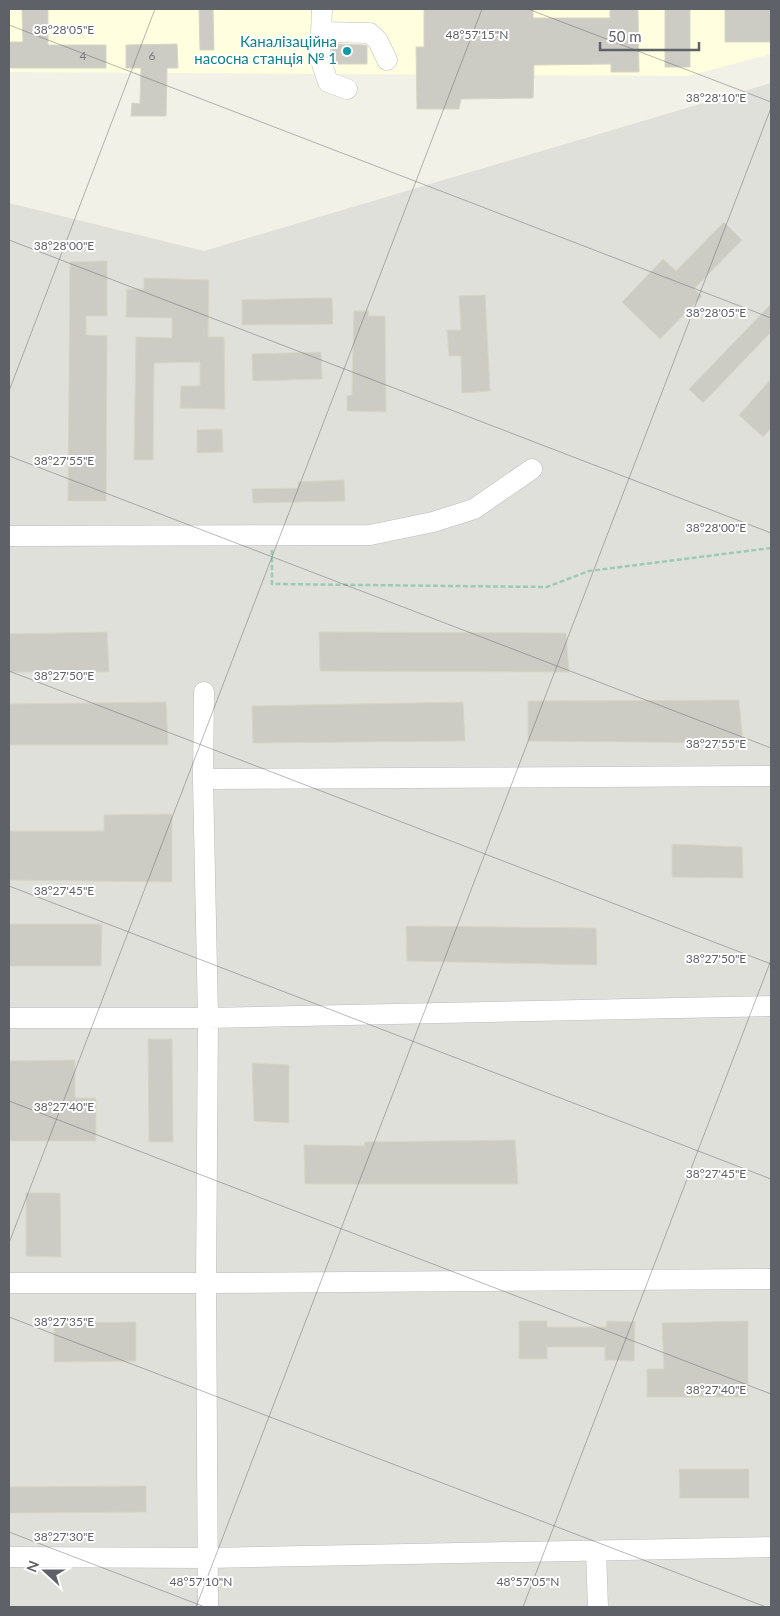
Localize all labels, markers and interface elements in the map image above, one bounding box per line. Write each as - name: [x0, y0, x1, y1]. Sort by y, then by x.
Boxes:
- scale bar: [600, 20, 699, 52]
- text: 38°28'05"E: [34, 22, 94, 37]
- text: 48°57'15"N: [446, 27, 508, 42]
- text: 50 m: [608, 27, 642, 45]
- place label: Каналізаційна насосна станція № 1: [194, 32, 337, 67]
- marker: Каналізаційна насосна станція № 1: [341, 45, 353, 57]
- house number: 4: [80, 48, 87, 63]
- house number: 6: [149, 48, 156, 63]
- text: 38°28'10"E: [686, 90, 746, 105]
- text: 38°28'00"E: [34, 238, 94, 253]
- text: 38°28'05"E: [686, 305, 746, 320]
- text: 38°27'55"E: [34, 453, 94, 468]
- text: 38°28'00"E: [686, 520, 746, 535]
- text: 38°27'50"E: [34, 668, 94, 683]
- text: 38°27'55"E: [686, 736, 746, 751]
- text: 38°27'45"E: [34, 883, 94, 898]
- text: 38°27'50"E: [686, 951, 746, 966]
- text: 38°27'40"E: [34, 1099, 94, 1114]
- text: 38°27'45"E: [686, 1166, 746, 1181]
- text: 38°27'35"E: [34, 1314, 94, 1329]
- text: 38°27'40"E: [686, 1382, 746, 1397]
- text: 38°27'30"E: [34, 1529, 94, 1544]
- north arrow: [20, 1546, 70, 1596]
- text: N: [23, 1558, 42, 1574]
- text: 48°57'10"N: [170, 1574, 232, 1589]
- text: 48°57'05"N: [497, 1574, 559, 1589]

